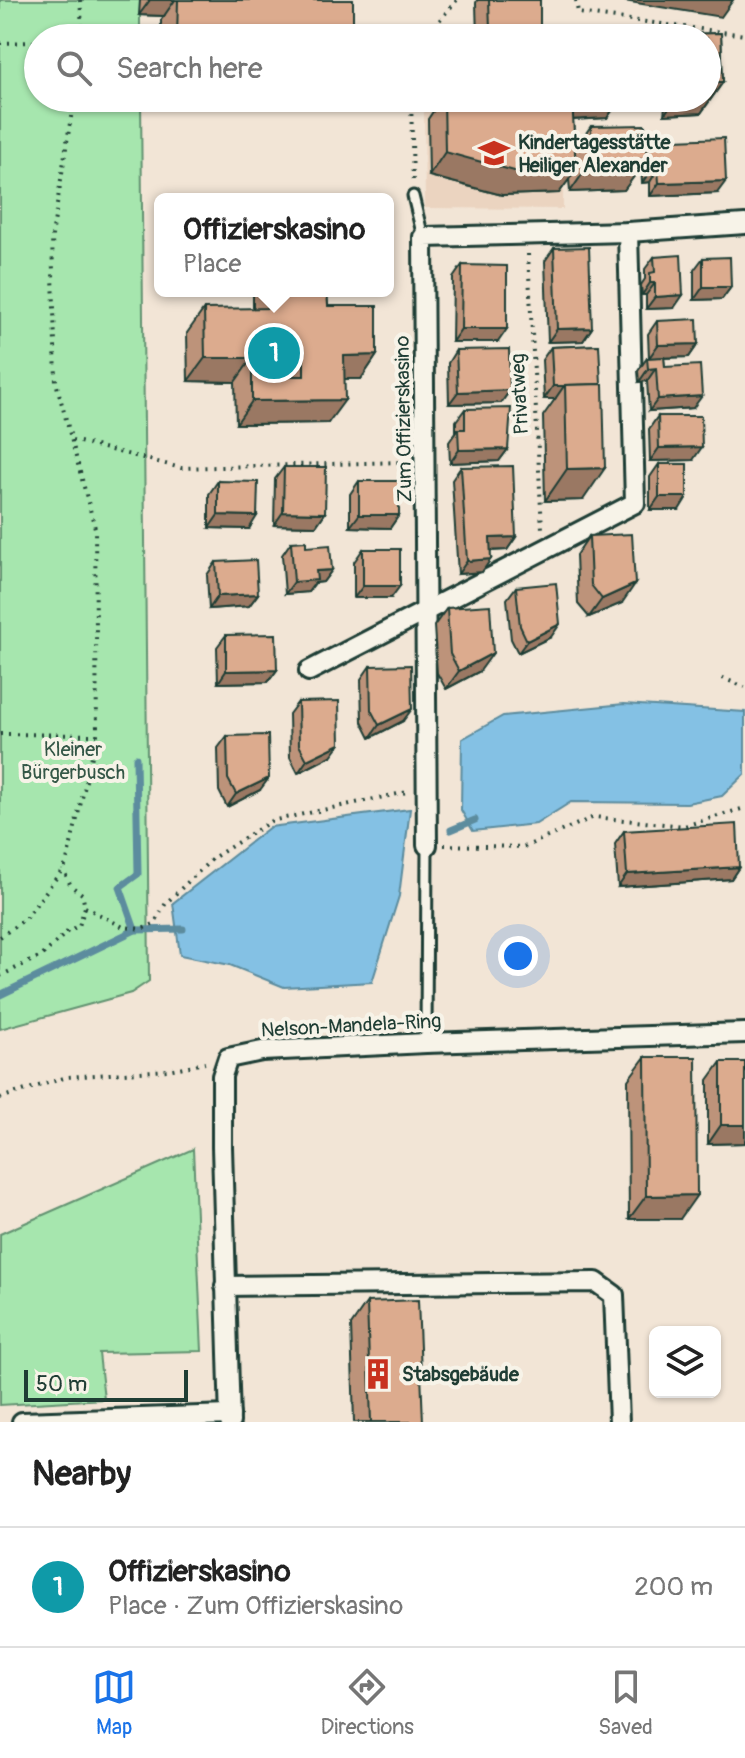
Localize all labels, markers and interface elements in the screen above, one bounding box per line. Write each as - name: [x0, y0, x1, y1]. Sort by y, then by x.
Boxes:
- search box: [24, 24, 721, 112]
- icon: search: [52, 46, 96, 90]
- text: Search here: [116, 50, 263, 87]
- place label: Kindertagesstätte Heiliger Alexander: [518, 130, 672, 178]
- school or university icon: Kindertagesstätte Heiliger Alexander: [477, 136, 511, 170]
- popup: [154, 193, 394, 297]
- text: Offizierskasino: [183, 211, 365, 248]
- text: Place: [183, 248, 241, 280]
- pin: 1: [248, 323, 300, 383]
- street label: Zum Offizierskasino: [390, 335, 417, 503]
- street label: Privatweg: [505, 353, 534, 435]
- park label: Kleiner Bürgerbusch: [21, 737, 125, 785]
- your location: [498, 936, 538, 976]
- street label: Nelson-Mandela-Ring: [260, 1008, 442, 1043]
- map controls: [649, 1326, 721, 1398]
- button: layers: [649, 1326, 721, 1398]
- building icon: Stabsgebäude: [361, 1357, 395, 1391]
- place label: Stabsgebäude: [402, 1362, 520, 1387]
- scale bar: [24, 1366, 188, 1402]
- text: 50 m: [36, 1370, 87, 1398]
- text: Nearby: [32, 1453, 131, 1496]
- text: Offizierskasino: [108, 1553, 291, 1590]
- text: 1: [53, 1571, 63, 1603]
- text: 200 m: [634, 1571, 713, 1603]
- text: Place · Zum Offizierskasino: [108, 1590, 403, 1622]
- tab: Map: [92, 1665, 136, 1741]
- tab: Directions: [321, 1665, 414, 1741]
- tab: Saved: [598, 1665, 653, 1741]

